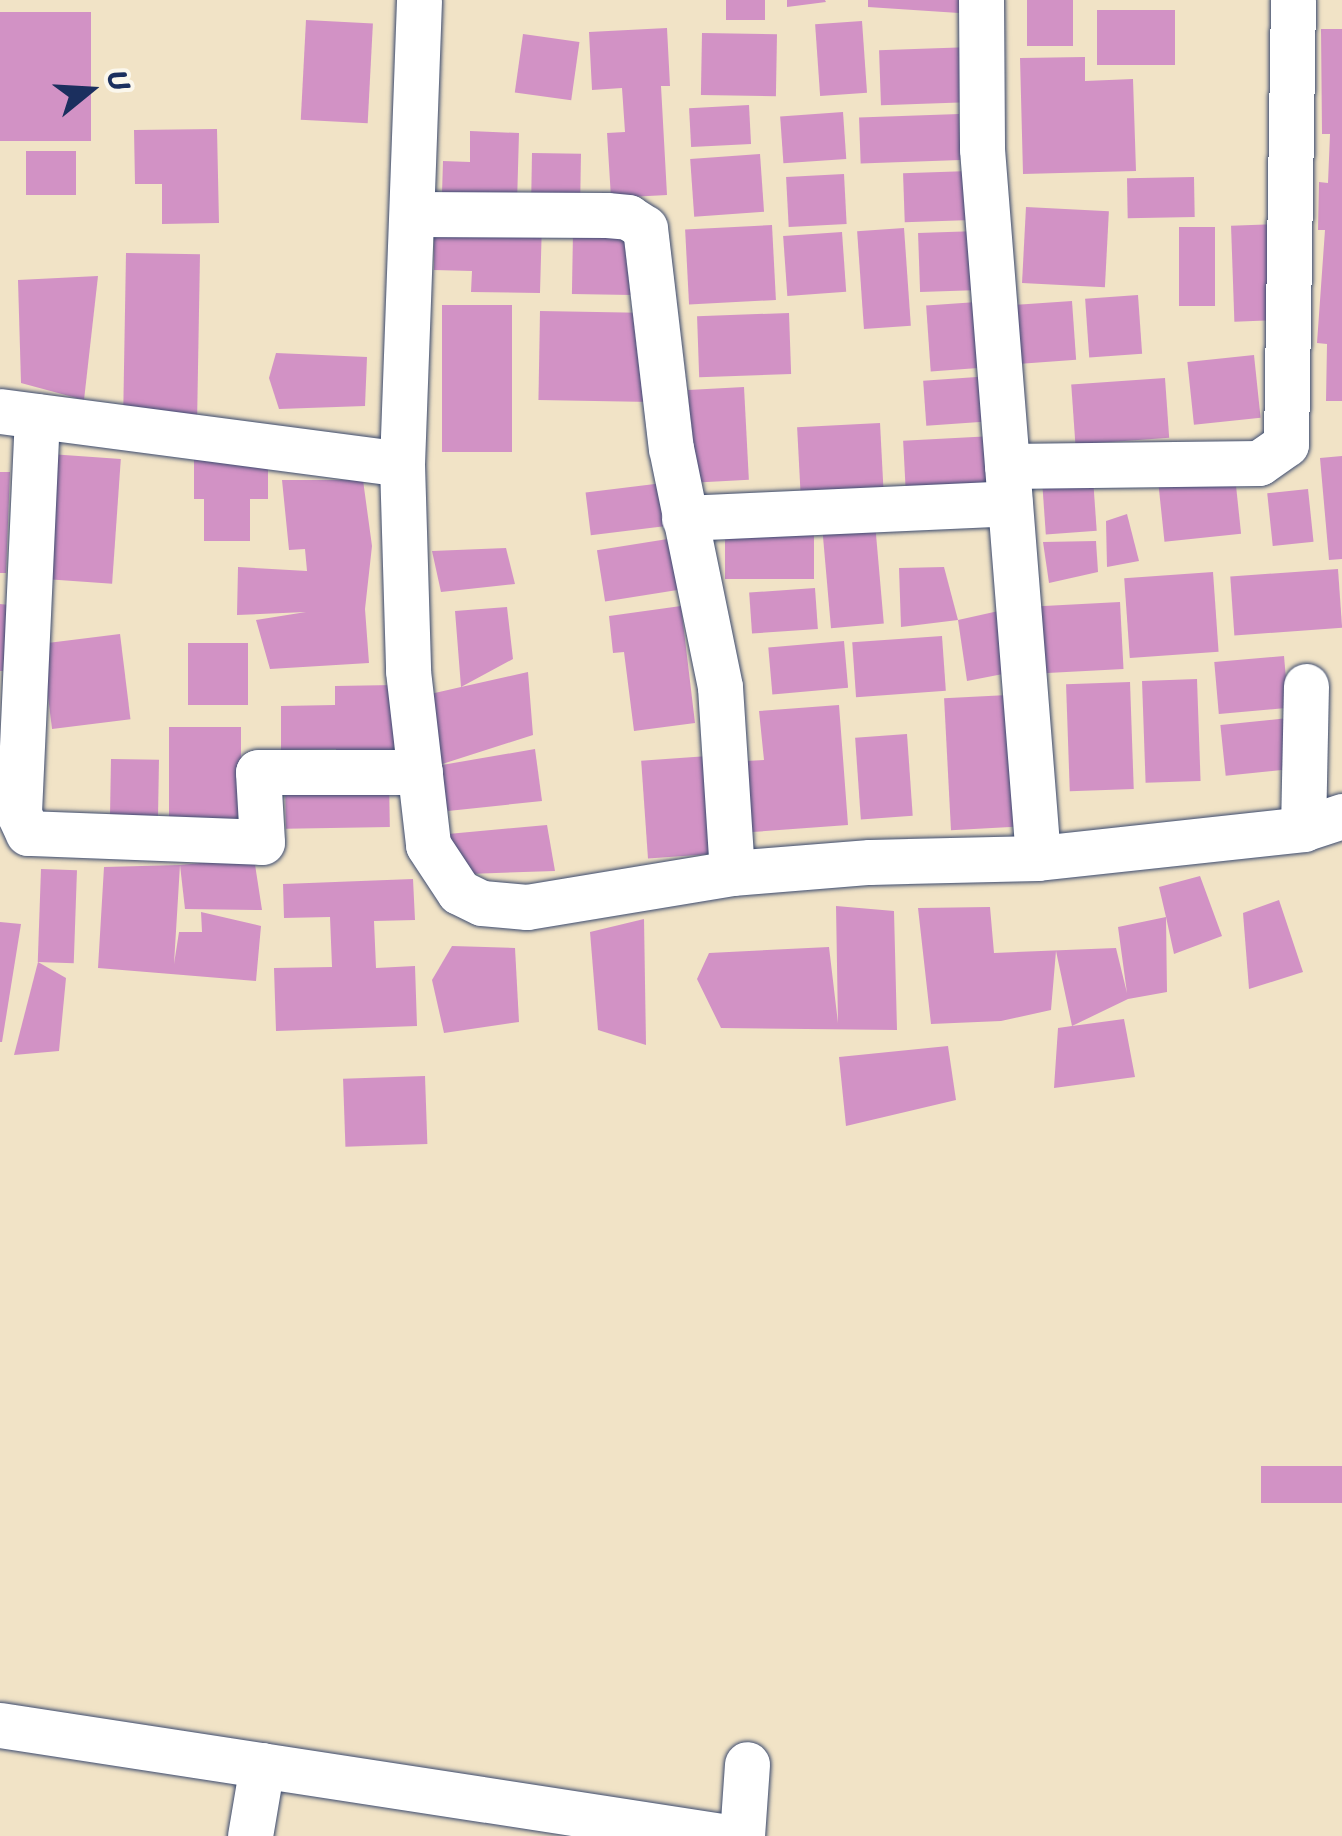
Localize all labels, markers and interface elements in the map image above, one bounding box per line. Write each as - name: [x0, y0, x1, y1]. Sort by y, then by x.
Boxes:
- north arrow: [40, 40, 140, 140]
- text: U: [93, 64, 145, 97]

